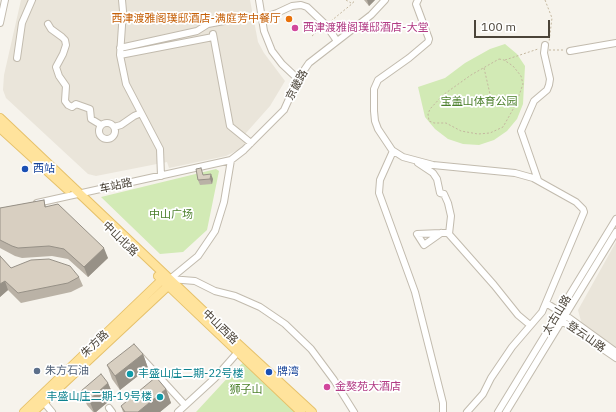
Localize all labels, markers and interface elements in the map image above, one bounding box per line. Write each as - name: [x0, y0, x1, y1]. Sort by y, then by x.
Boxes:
- place label: 西津渡雅阁璞邸酒店-满庭芳中餐厅: [112, 12, 281, 26]
- scale bar: [476, 12, 552, 38]
- marker: 西津渡雅阁璞邸酒店-满庭芳中餐厅: [284, 14, 294, 24]
- text: 100 m: [481, 19, 516, 34]
- place label: 西津渡雅阁璞邸酒店-大堂: [303, 21, 428, 35]
- marker: 西津渡雅阁璞邸酒店-大堂: [290, 23, 300, 33]
- street label: 京畿路: [283, 67, 311, 103]
- park label: 宝盖山体育公园: [441, 95, 517, 109]
- place label: 西站: [33, 162, 55, 176]
- marker: 西站: [20, 164, 30, 174]
- street label: 车站路: [98, 176, 134, 196]
- park label: 中山广场: [149, 208, 193, 222]
- street label: 中山北路: [100, 219, 140, 259]
- street label: 太古山路: [540, 293, 574, 337]
- street label: 中山西路: [200, 307, 240, 347]
- street label: 登云山路: [564, 319, 608, 355]
- street label: 朱方路: [79, 328, 111, 360]
- place label: 朱方石油: [45, 364, 89, 378]
- place label: 牌湾: [277, 365, 299, 379]
- marker: 朱方石油: [32, 366, 42, 376]
- place label: 丰盛山庄二期-22号楼: [138, 367, 244, 381]
- marker: 牌湾: [264, 367, 274, 377]
- marker: 丰盛山庄二期-22号楼: [125, 369, 135, 379]
- place label: 金獒苑大酒店: [335, 380, 401, 394]
- marker: 金獒苑大酒店: [322, 382, 332, 392]
- park label: 狮子山: [230, 383, 262, 397]
- place label: 丰盛山庄二期-19号楼: [46, 390, 152, 404]
- marker: 丰盛山庄二期-19号楼: [155, 392, 165, 402]

